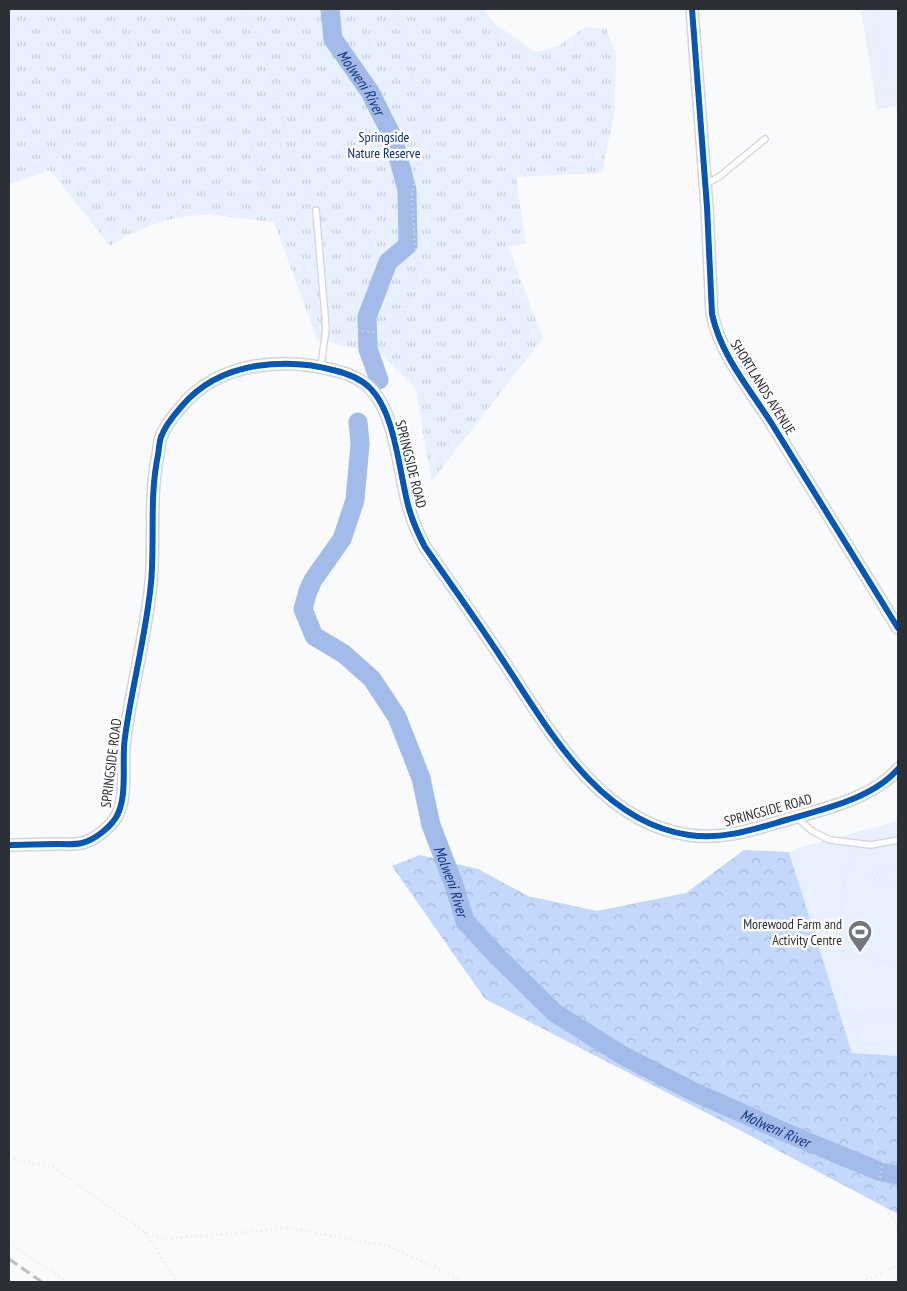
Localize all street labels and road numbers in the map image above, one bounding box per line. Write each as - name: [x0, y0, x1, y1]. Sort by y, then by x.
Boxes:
- street label: SHORTLANDS AVENUE: [727, 336, 799, 438]
- street label: SPRINGSIDE ROAD: [391, 418, 431, 510]
- street label: SPRINGSIDE ROAD: [97, 717, 125, 809]
- street label: SPRINGSIDE ROAD: [722, 790, 814, 830]

